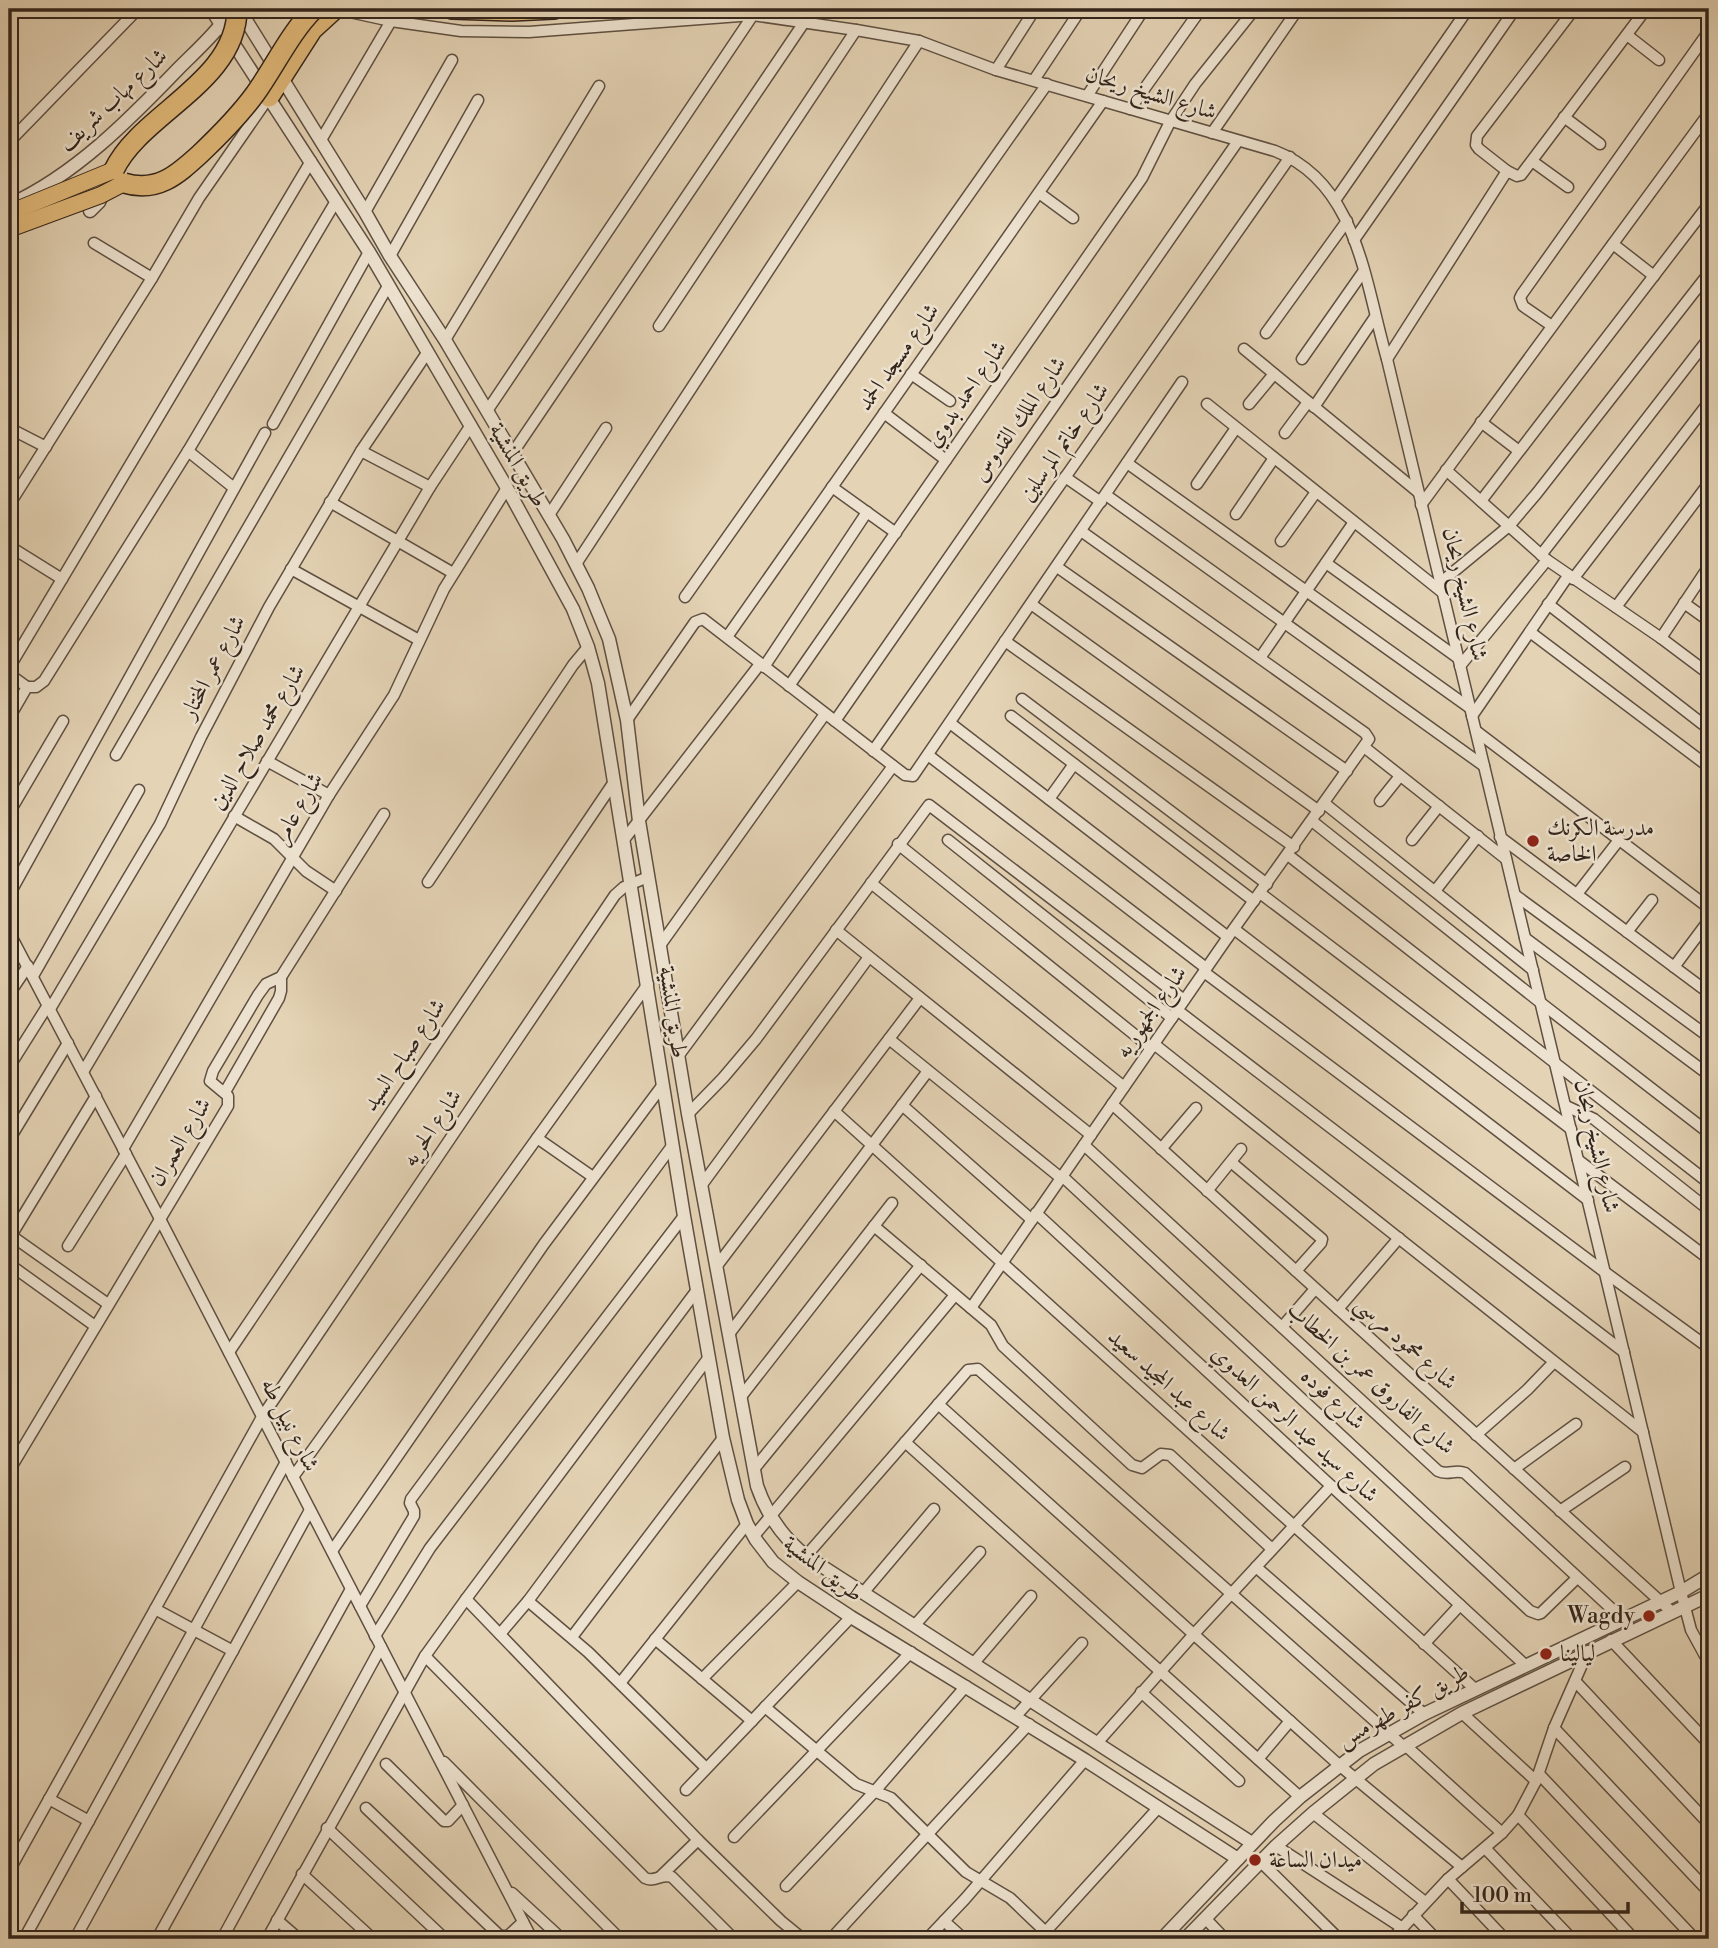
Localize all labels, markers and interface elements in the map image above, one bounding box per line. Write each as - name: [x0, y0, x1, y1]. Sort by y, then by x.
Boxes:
- street label: شارع مهاب شريف: [53, 42, 177, 161]
- street label: شارع الشيخ ريحان: [1080, 60, 1220, 132]
- street label: شارع مسجد الحمد: [851, 298, 949, 419]
- street label: شارع احمد بدوي: [919, 335, 1017, 456]
- street label: شارع الملك القدوس: [966, 351, 1077, 490]
- street label: شارع خاتم المرسلين: [1013, 377, 1119, 510]
- street label: طريق المنشية: [483, 418, 553, 512]
- street label: شارع الشيخ ريحان: [1430, 525, 1494, 665]
- street label: شارع عمر المختار: [173, 610, 256, 728]
- street label: شارع محمد صلاح الدين: [203, 659, 317, 818]
- street label: شارع عامر: [266, 767, 334, 851]
- place label: مدرسة الكرنك الخاصة: [1547, 814, 1654, 868]
- marker: مدرسة الكرنك الخاصة: [1525, 833, 1541, 849]
- street label: شارع الجمهوريه: [1109, 960, 1197, 1067]
- street label: طريق المنشية: [653, 964, 693, 1060]
- street label: شارع صباح السيد: [356, 993, 457, 1120]
- street label: شارع الشيخ ريحان: [1562, 1077, 1626, 1217]
- street label: شارع الحريه: [396, 1084, 472, 1175]
- street label: شارع العمران: [143, 1092, 222, 1194]
- street label: شارع محمود مرسي: [1344, 1290, 1463, 1401]
- street label: شارع الفاروق عمر بن الخطاب: [1278, 1295, 1461, 1464]
- street label: شارع عبد المجيد سعيد: [1099, 1323, 1236, 1451]
- street label: شارع سيد عبد الرحمن العدوي: [1202, 1339, 1384, 1512]
- street label: شارع فوده: [1291, 1362, 1371, 1440]
- street label: شارع نبيل طه: [250, 1374, 325, 1479]
- street label: طريق المنشية: [777, 1530, 869, 1608]
- place label: Wagdy: [1567, 1602, 1636, 1630]
- marker: Wagdy: [1641, 1608, 1657, 1624]
- place label: ليالينا: [1560, 1640, 1595, 1668]
- marker: ليالينا: [1538, 1646, 1554, 1662]
- street label: طريق كفر طهرمس: [1332, 1658, 1475, 1755]
- place label: ميدان الساعة: [1269, 1846, 1362, 1874]
- marker: ميدان الساعة: [1247, 1852, 1263, 1868]
- scale bar: [1462, 1871, 1629, 1915]
- text: 100 m: [1473, 1883, 1532, 1909]

